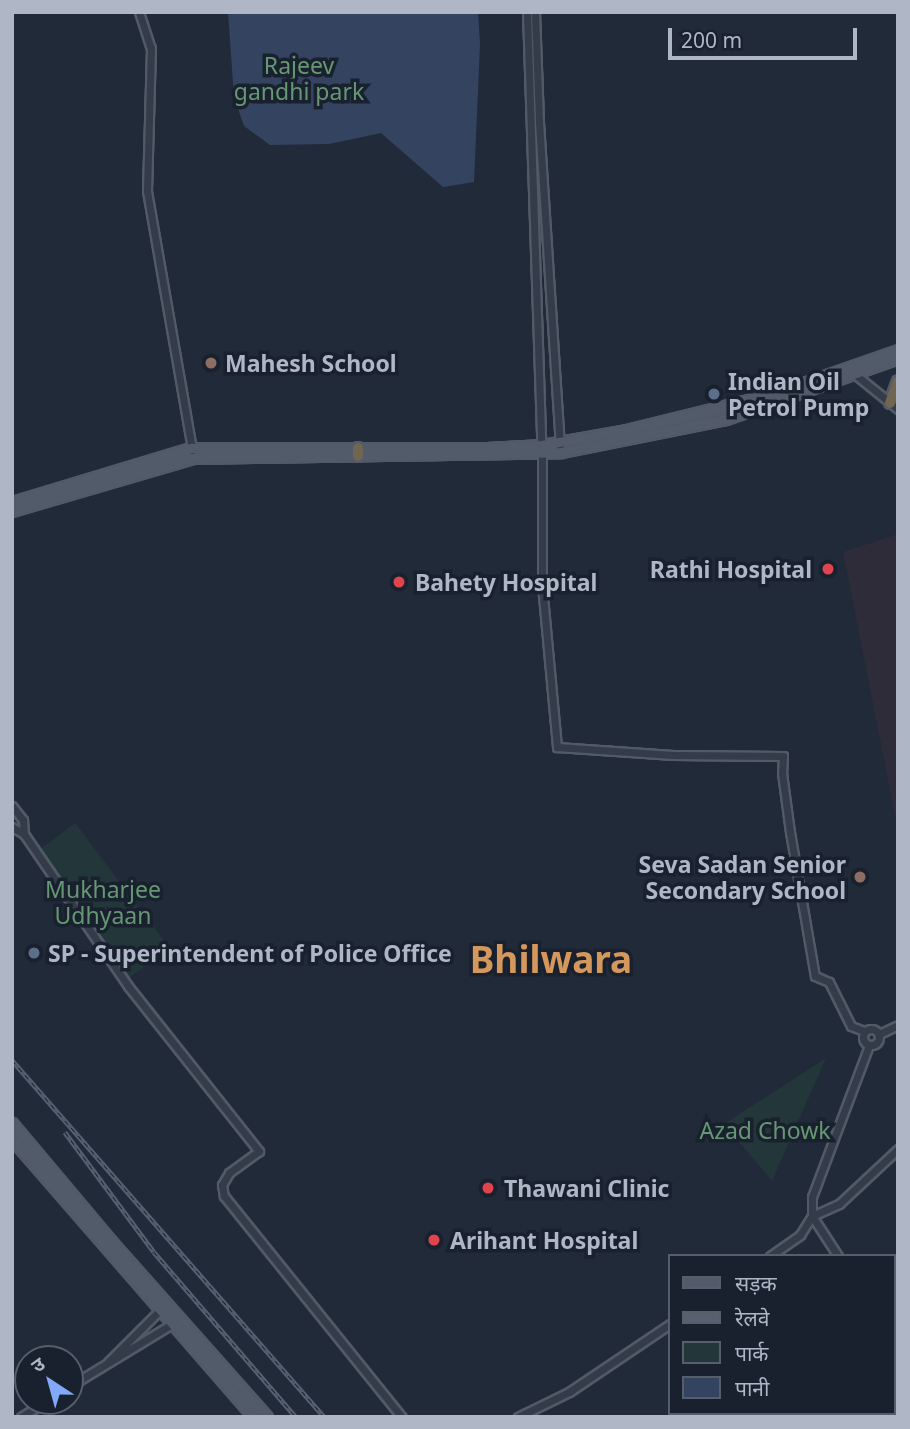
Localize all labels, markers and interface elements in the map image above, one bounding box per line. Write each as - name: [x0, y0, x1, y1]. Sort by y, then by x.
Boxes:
- scale bar: [672, 14, 861, 58]
- text: 200 m: [681, 26, 742, 54]
- park label: Rajeev gandhi park: [234, 51, 364, 105]
- place label: Mahesh School: [225, 349, 397, 377]
- marker: Mahesh School: [203, 355, 219, 371]
- place label: Indian Oil Petrol Pump: [728, 367, 869, 421]
- marker: Indian Oil Petrol Pump: [706, 386, 722, 402]
- place label: Rathi Hospital: [650, 555, 812, 583]
- marker: Rathi Hospital: [818, 559, 838, 579]
- place label: Bahety Hospital: [415, 568, 597, 596]
- marker: Bahety Hospital: [389, 572, 409, 592]
- place label: Seva Sadan Senior Secondary School: [639, 850, 846, 904]
- marker: Seva Sadan Senior Secondary School: [852, 869, 868, 885]
- park label: Mukharjee Udhyaan: [45, 875, 161, 929]
- district label: Bhilwara: [470, 937, 632, 981]
- place label: SP - Superintendent of Police Office: [48, 939, 452, 967]
- marker: SP - Superintendent of Police Office: [26, 945, 42, 961]
- park label: Azad Chowk: [699, 1116, 831, 1144]
- place label: Thawani Clinic: [504, 1174, 669, 1202]
- marker: Thawani Clinic: [478, 1178, 498, 1198]
- place label: Arihant Hospital: [450, 1226, 638, 1254]
- marker: Arihant Hospital: [424, 1230, 444, 1250]
- legend: [668, 1254, 896, 1415]
- text: सड़क: [735, 1269, 777, 1297]
- text: रेलवे: [735, 1304, 770, 1332]
- text: पार्क: [735, 1339, 769, 1367]
- north arrow: [14, 1345, 84, 1415]
- text: उ: [26, 1351, 50, 1378]
- text: पानी: [735, 1374, 769, 1402]

